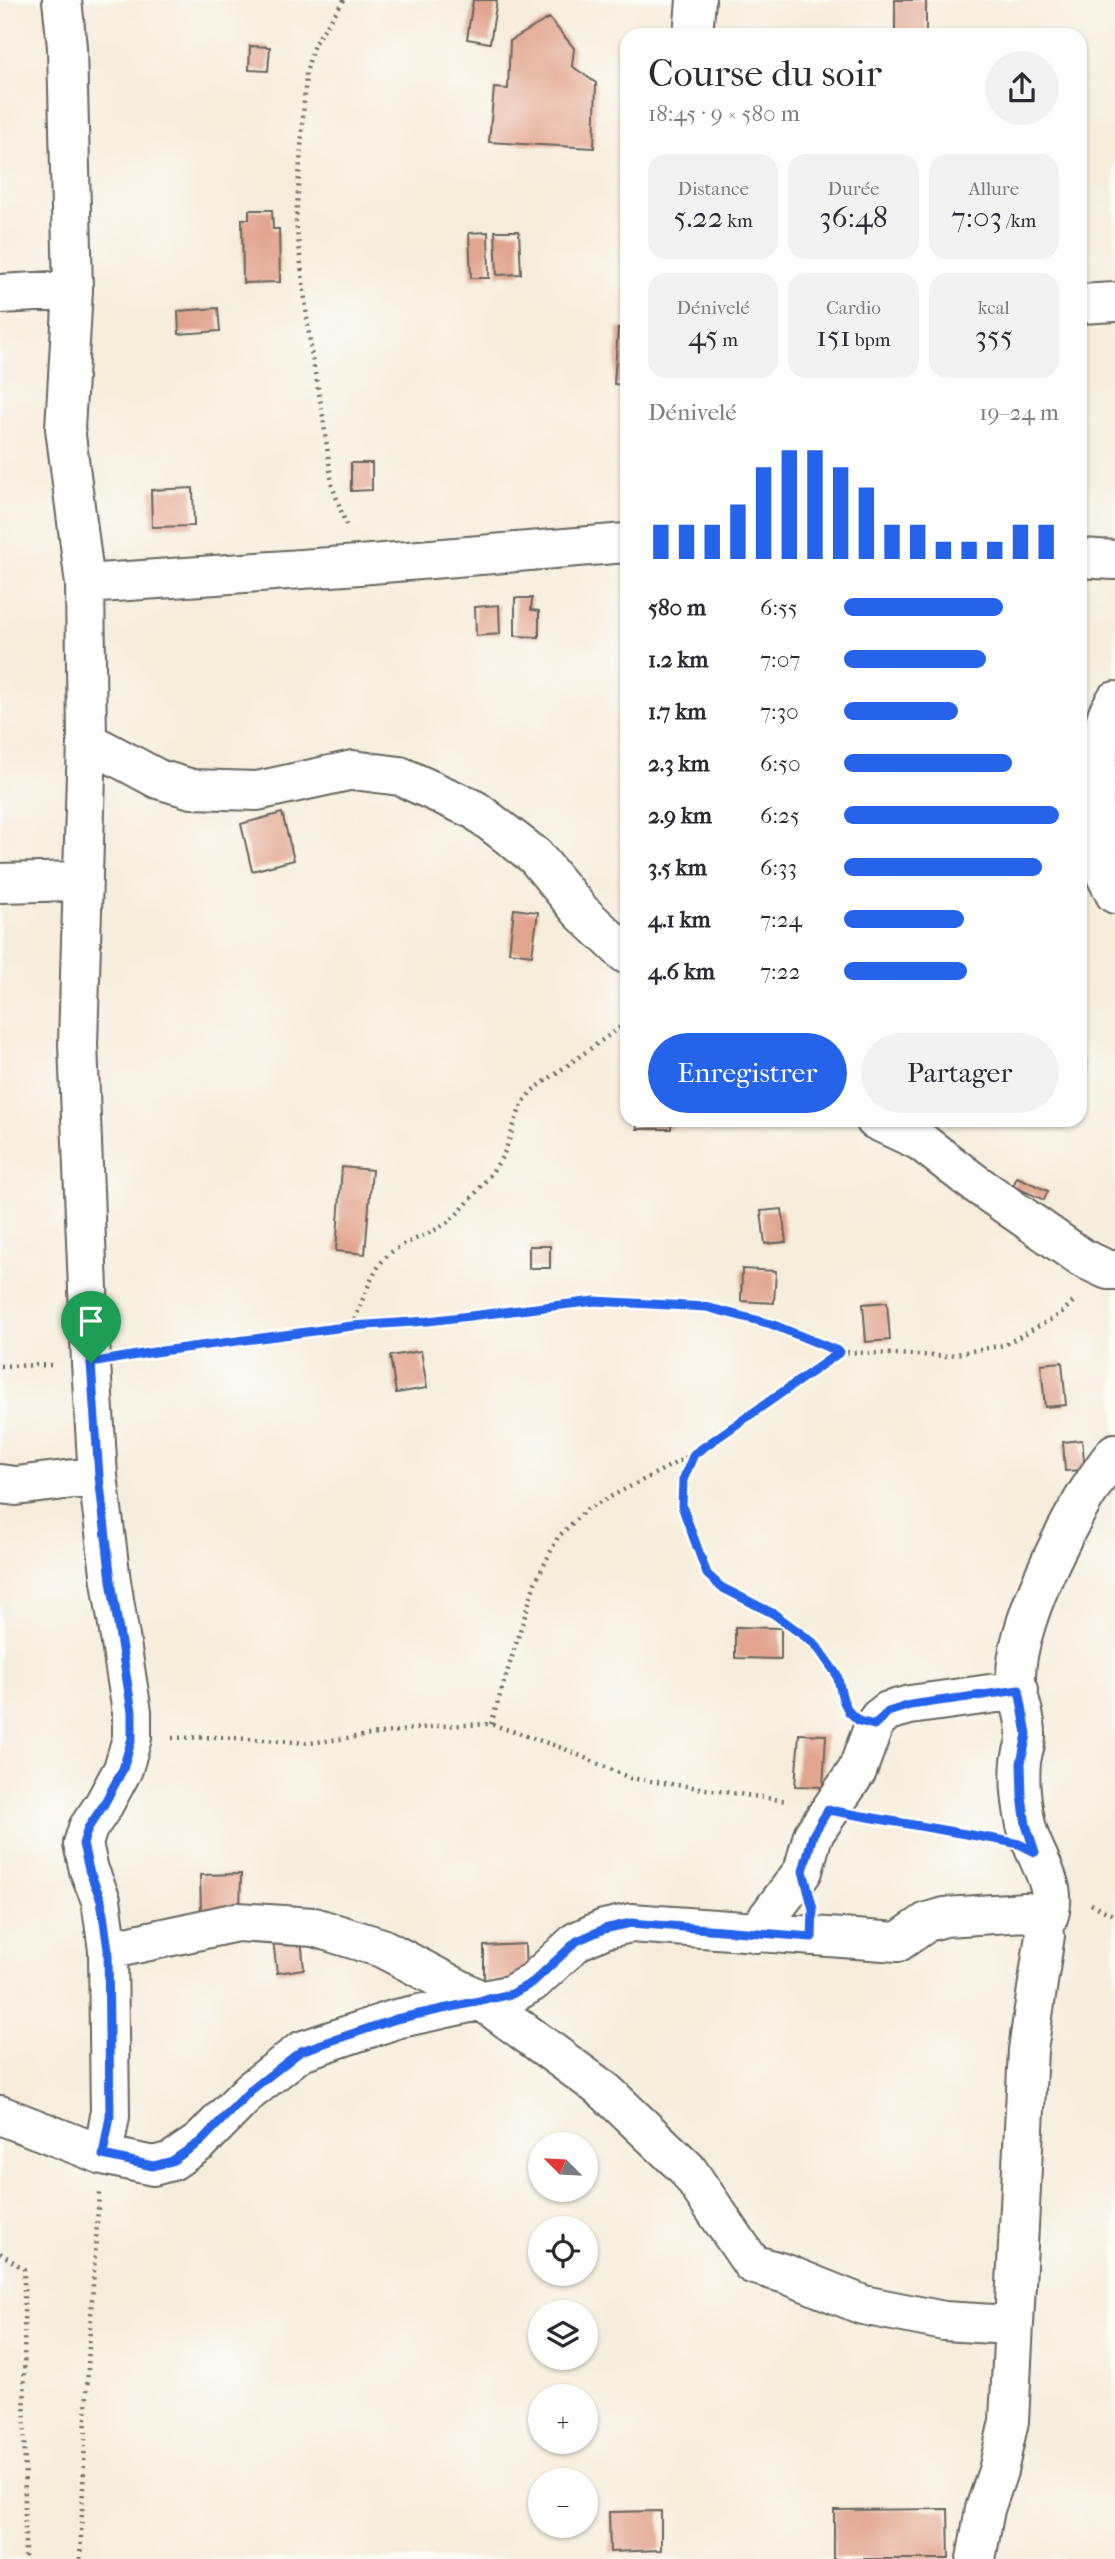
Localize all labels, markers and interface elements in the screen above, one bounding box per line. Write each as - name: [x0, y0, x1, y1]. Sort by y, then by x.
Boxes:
- text: Course du soir: [648, 51, 882, 96]
- button: share: [985, 51, 1059, 125]
- text: 18:45 · 9 × 580 m: [648, 100, 800, 127]
- text: Distance: [677, 178, 749, 200]
- text: Durée: [827, 178, 880, 200]
- text: Allure: [968, 178, 1019, 200]
- text: 5.22: [674, 200, 723, 235]
- text: 36:48: [819, 200, 888, 235]
- text: 7:03: [951, 200, 1002, 235]
- text: km: [723, 210, 753, 232]
- text: /km: [1002, 210, 1036, 232]
- text: Dénivelé: [677, 297, 750, 319]
- text: Cardio: [826, 297, 881, 319]
- text: kcal: [978, 297, 1010, 319]
- text: 45: [688, 319, 718, 354]
- text: 151: [816, 319, 851, 354]
- text: 355: [975, 319, 1013, 354]
- text: m: [718, 329, 738, 351]
- text: bpm: [851, 329, 891, 351]
- text: Dénivelé: [648, 399, 737, 426]
- text: 19–24 m: [979, 399, 1059, 426]
- text: 580 m: [648, 594, 706, 621]
- text: 6:55: [760, 594, 798, 621]
- text: 1.2 km: [648, 646, 708, 673]
- text: 7:07: [760, 646, 800, 673]
- text: 1.7 km: [648, 698, 706, 725]
- text: 7:30: [760, 698, 799, 725]
- text: 2.3 km: [648, 750, 710, 777]
- text: 6:50: [760, 750, 801, 777]
- text: 2.9 km: [648, 802, 712, 829]
- text: 6:25: [760, 802, 800, 829]
- text: 3.5 km: [648, 854, 707, 881]
- text: 6:33: [760, 854, 797, 881]
- text: 4.1 km: [648, 906, 711, 933]
- text: 7:24: [760, 906, 802, 933]
- text: 4.6 km: [648, 958, 715, 985]
- text: 7:22: [760, 958, 800, 985]
- button: Enregistrer: [648, 1033, 847, 1113]
- button: Partager: [861, 1033, 1059, 1113]
- pin: [61, 1291, 121, 1363]
- icon: arrive: [72, 1302, 110, 1340]
- north arrow: [528, 2132, 598, 2202]
- map controls: [528, 2132, 598, 2538]
- button: locate: [528, 2216, 598, 2286]
- button: layers: [528, 2300, 598, 2370]
- button: +: [528, 2384, 598, 2454]
- button: −: [528, 2468, 598, 2538]

